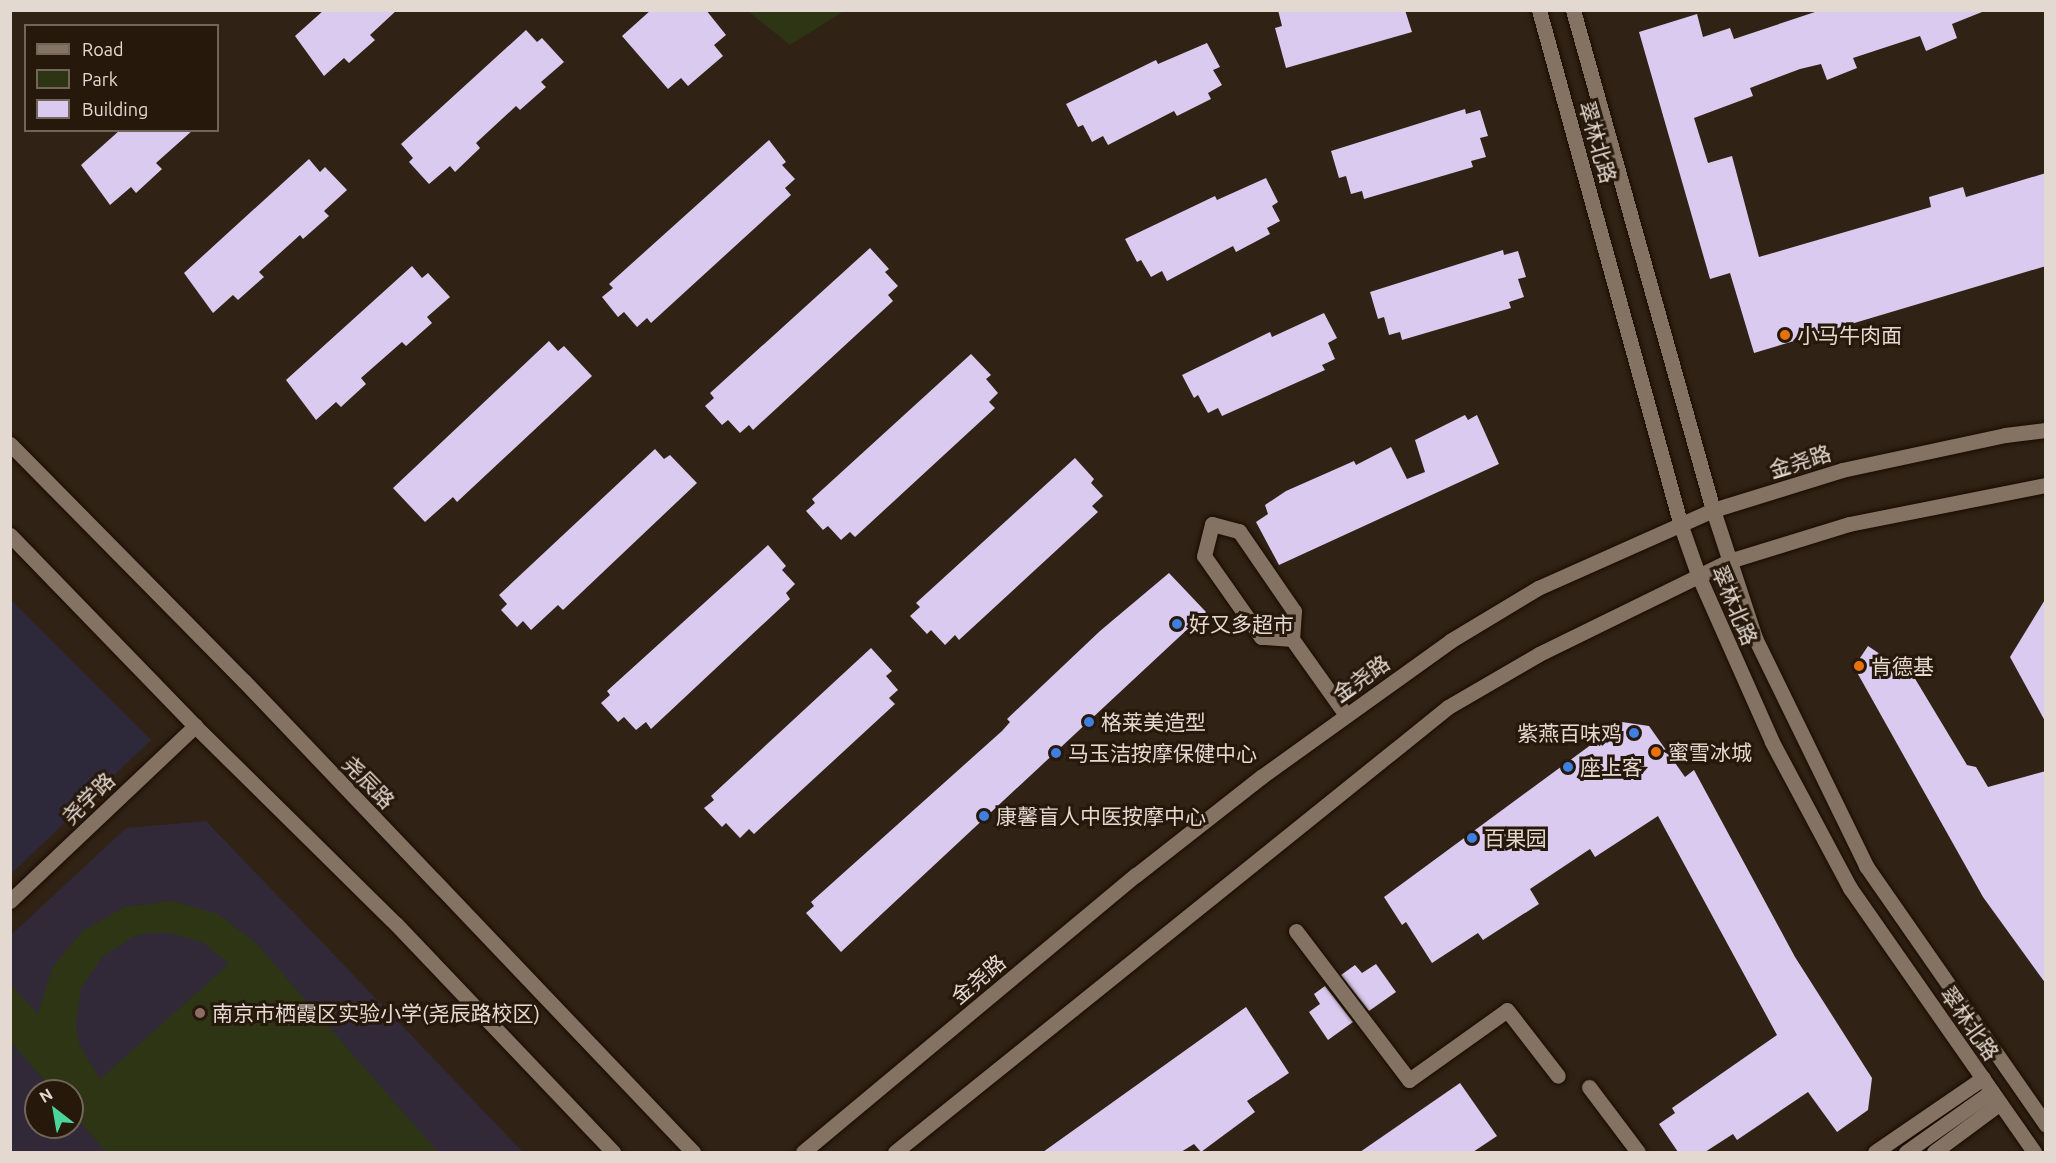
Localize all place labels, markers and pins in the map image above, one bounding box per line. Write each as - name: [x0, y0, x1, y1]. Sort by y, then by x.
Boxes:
- place label: 小马牛肉面: [1797, 322, 1902, 348]
- marker: 小马牛肉面: [1778, 328, 1792, 342]
- place label: 好又多超市: [1189, 611, 1294, 637]
- marker: 好又多超市: [1170, 617, 1184, 631]
- place label: 肯德基: [1871, 653, 1934, 679]
- marker: 肯德基: [1852, 659, 1866, 673]
- place label: 格莱美造型: [1101, 709, 1206, 735]
- marker: 格莱美造型: [1082, 715, 1096, 729]
- place label: 紫燕百味鸡: [1517, 720, 1622, 746]
- marker: 紫燕百味鸡: [1627, 726, 1641, 740]
- place label: 蜜雪冰城: [1668, 739, 1752, 765]
- place label: 马玉洁按摩保健中心: [1068, 740, 1257, 766]
- marker: 蜜雪冰城: [1649, 745, 1663, 759]
- marker: 马玉洁按摩保健中心: [1049, 746, 1063, 760]
- place label: 座上客: [1580, 754, 1643, 780]
- marker: 座上客: [1561, 760, 1575, 774]
- place label: 康馨盲人中医按摩中心: [996, 803, 1206, 829]
- marker: 康馨盲人中医按摩中心: [977, 809, 991, 823]
- place label: 百果园: [1484, 825, 1547, 851]
- marker: 百果园: [1465, 831, 1479, 845]
- place label: 南京市栖霞区实验小学(尧辰路校区): [212, 1000, 540, 1026]
- marker: 南京市栖霞区实验小学(尧辰路校区): [193, 1006, 207, 1020]

